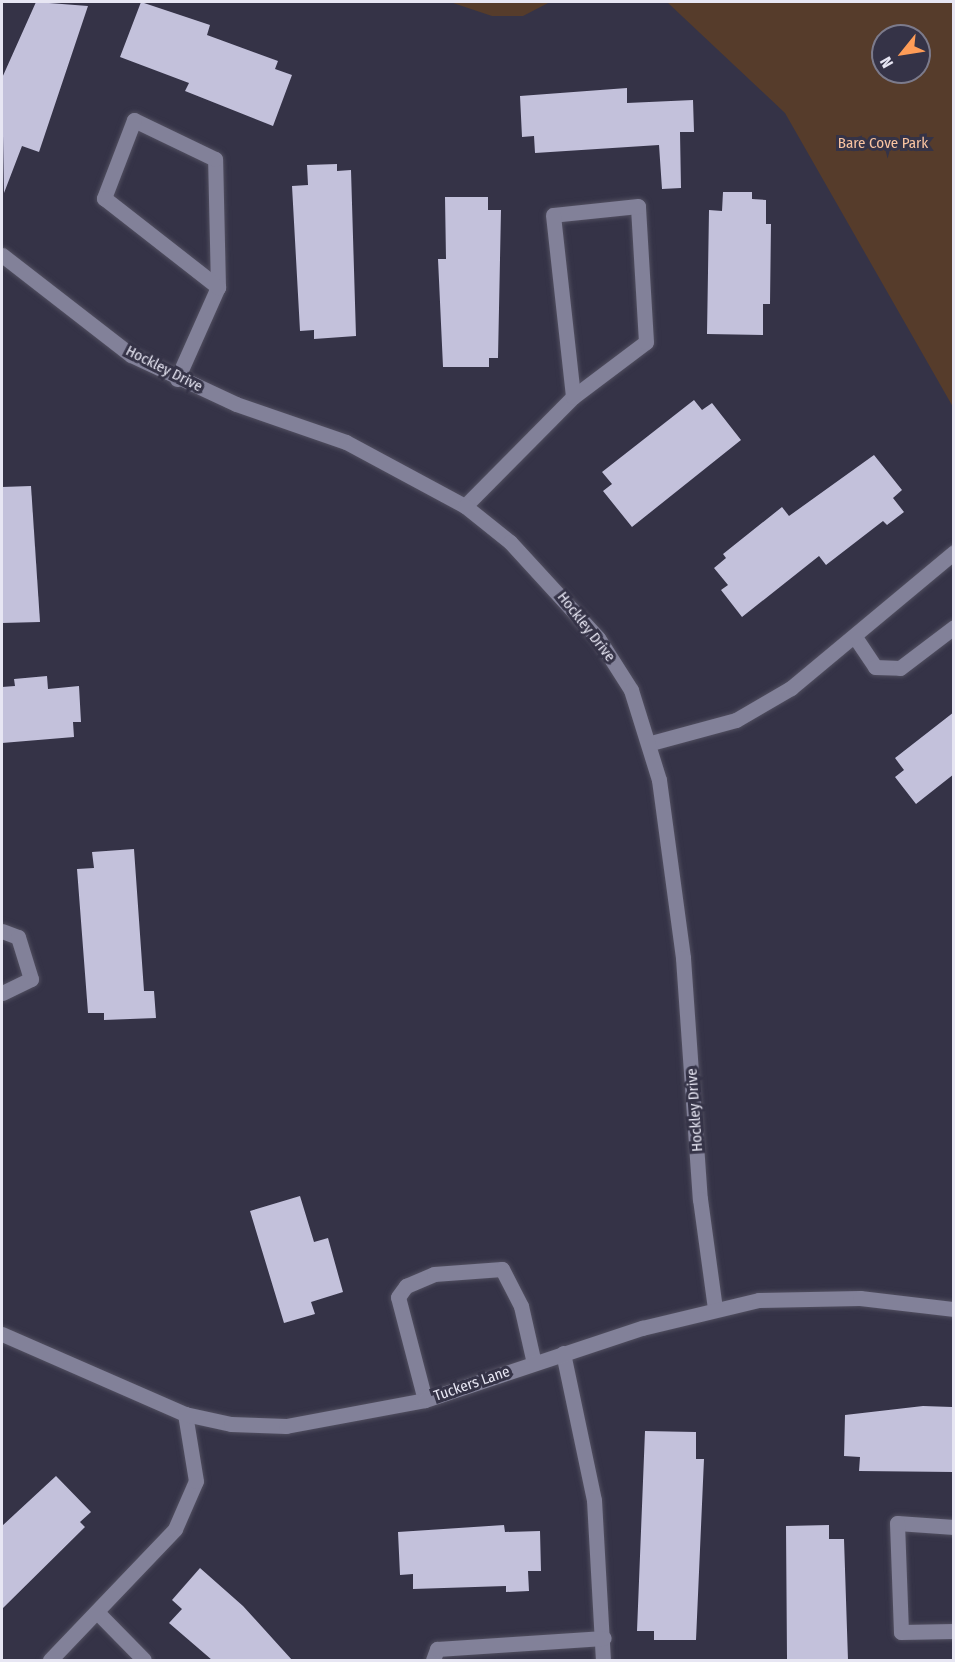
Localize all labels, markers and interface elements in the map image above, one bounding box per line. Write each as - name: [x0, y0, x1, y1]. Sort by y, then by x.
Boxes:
- north arrow: [871, 24, 931, 84]
- text: N: [876, 53, 897, 71]
- park label: Bare Cove Park: [838, 135, 928, 153]
- street label: Hockley Drive: [123, 342, 205, 396]
- street label: Hockley Drive: [553, 589, 619, 665]
- street label: Hockley Drive: [683, 1068, 707, 1152]
- street label: Tuckers Lane: [432, 1363, 512, 1405]

